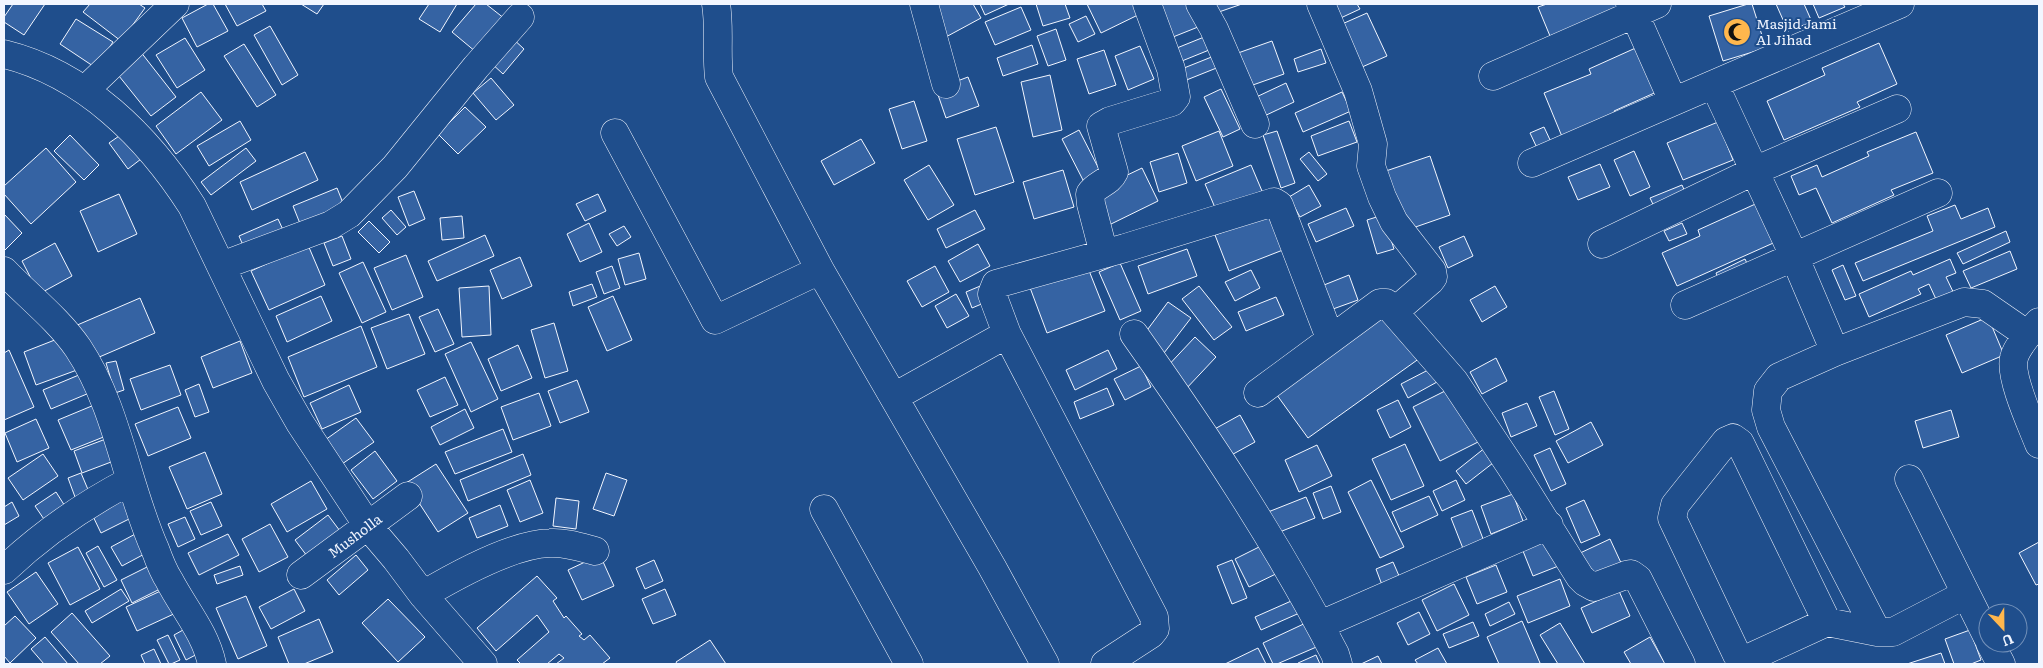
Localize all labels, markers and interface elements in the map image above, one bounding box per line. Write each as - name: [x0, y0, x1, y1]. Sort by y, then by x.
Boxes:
- place label: Masjid Jami Al Jihad: [1756, 13, 1837, 49]
- mosque icon: Masjid Jami Al Jihad: [1722, 17, 1752, 47]
- street label: Musholla: [323, 508, 386, 562]
- north arrow: [1978, 603, 2028, 653]
- text: U: [1999, 630, 2017, 652]

